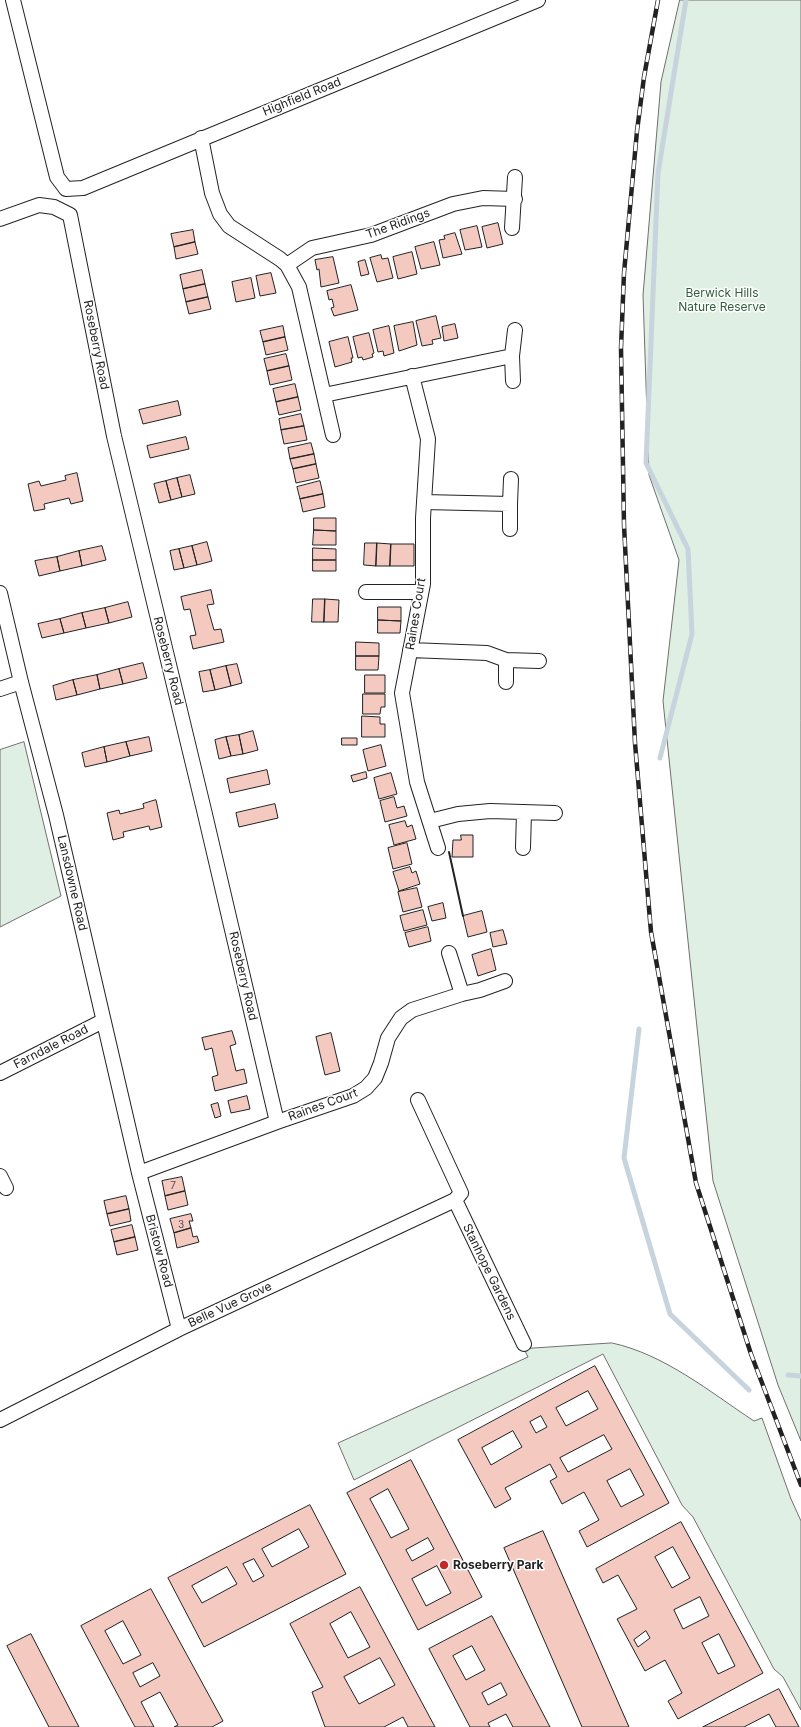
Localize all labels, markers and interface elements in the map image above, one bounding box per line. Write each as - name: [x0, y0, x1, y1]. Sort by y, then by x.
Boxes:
- street label: Highfield Road: [261, 75, 343, 119]
- street label: The Ridings: [364, 206, 432, 242]
- park label: Berwick Hills Nature Reserve: [678, 286, 766, 314]
- street label: Roseberry Road: [80, 299, 112, 391]
- street label: Raines Court: [403, 577, 429, 651]
- street label: Roseberry Road: [150, 615, 186, 707]
- street label: Lansdowne Road: [54, 834, 90, 932]
- street label: Roseberry Road: [226, 930, 260, 1022]
- street label: Farndale Road: [11, 1022, 91, 1072]
- street label: Raines Court: [286, 1086, 360, 1124]
- house number: 7: [170, 1180, 176, 1192]
- street label: Bristow Road: [142, 1213, 176, 1289]
- house number: 3: [178, 1219, 184, 1231]
- street label: Stanhope Gardens: [459, 1222, 519, 1322]
- street label: Belle Vue Grove: [186, 1279, 274, 1331]
- place label: Roseberry Park: [453, 1558, 543, 1572]
- marker: Roseberry Park: [438, 1559, 450, 1571]

